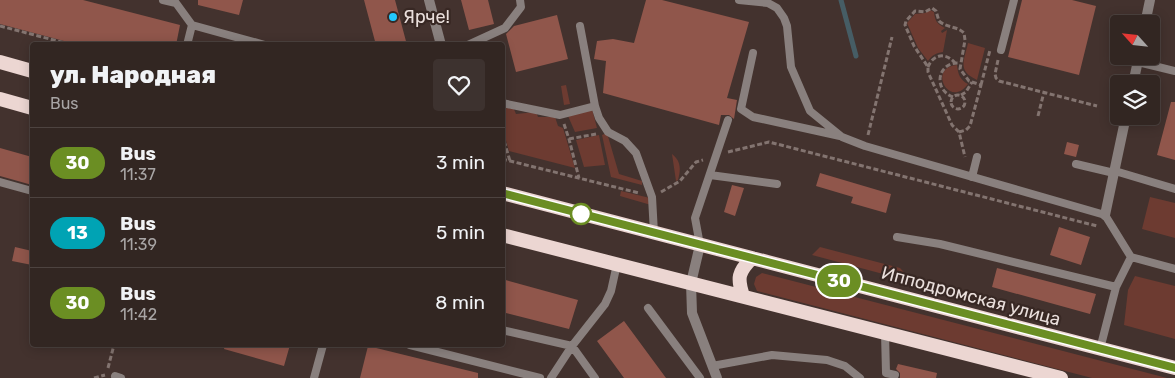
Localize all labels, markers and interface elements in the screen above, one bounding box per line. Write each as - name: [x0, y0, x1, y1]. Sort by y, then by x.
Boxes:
- place label: Ярче!: [403, 6, 450, 28]
- marker: Ярче!: [387, 11, 399, 23]
- north arrow: [1110, 15, 1160, 65]
- map controls: [1110, 15, 1160, 125]
- button: heart: [433, 59, 485, 111]
- text: ул. Народная: [50, 61, 216, 89]
- button: layers: [1110, 75, 1160, 125]
- text: Bus: [50, 94, 78, 113]
- text: Bus: [120, 142, 156, 165]
- text: 3 min: [436, 151, 485, 174]
- text: 30: [65, 152, 90, 174]
- text: 11:37: [120, 165, 156, 184]
- unlabelled marker: [570, 203, 592, 225]
- text: Bus: [120, 212, 156, 235]
- text: 5 min: [436, 221, 485, 244]
- text: 13: [67, 222, 88, 244]
- text: 11:39: [120, 235, 157, 254]
- street label: Ипподромская улица: [879, 261, 1063, 331]
- line badge: 30: [816, 265, 862, 297]
- text: 30: [827, 270, 851, 292]
- text: Bus: [120, 282, 156, 305]
- text: 8 min: [435, 291, 485, 314]
- text: 30: [65, 292, 90, 314]
- text: 11:42: [120, 305, 157, 324]

